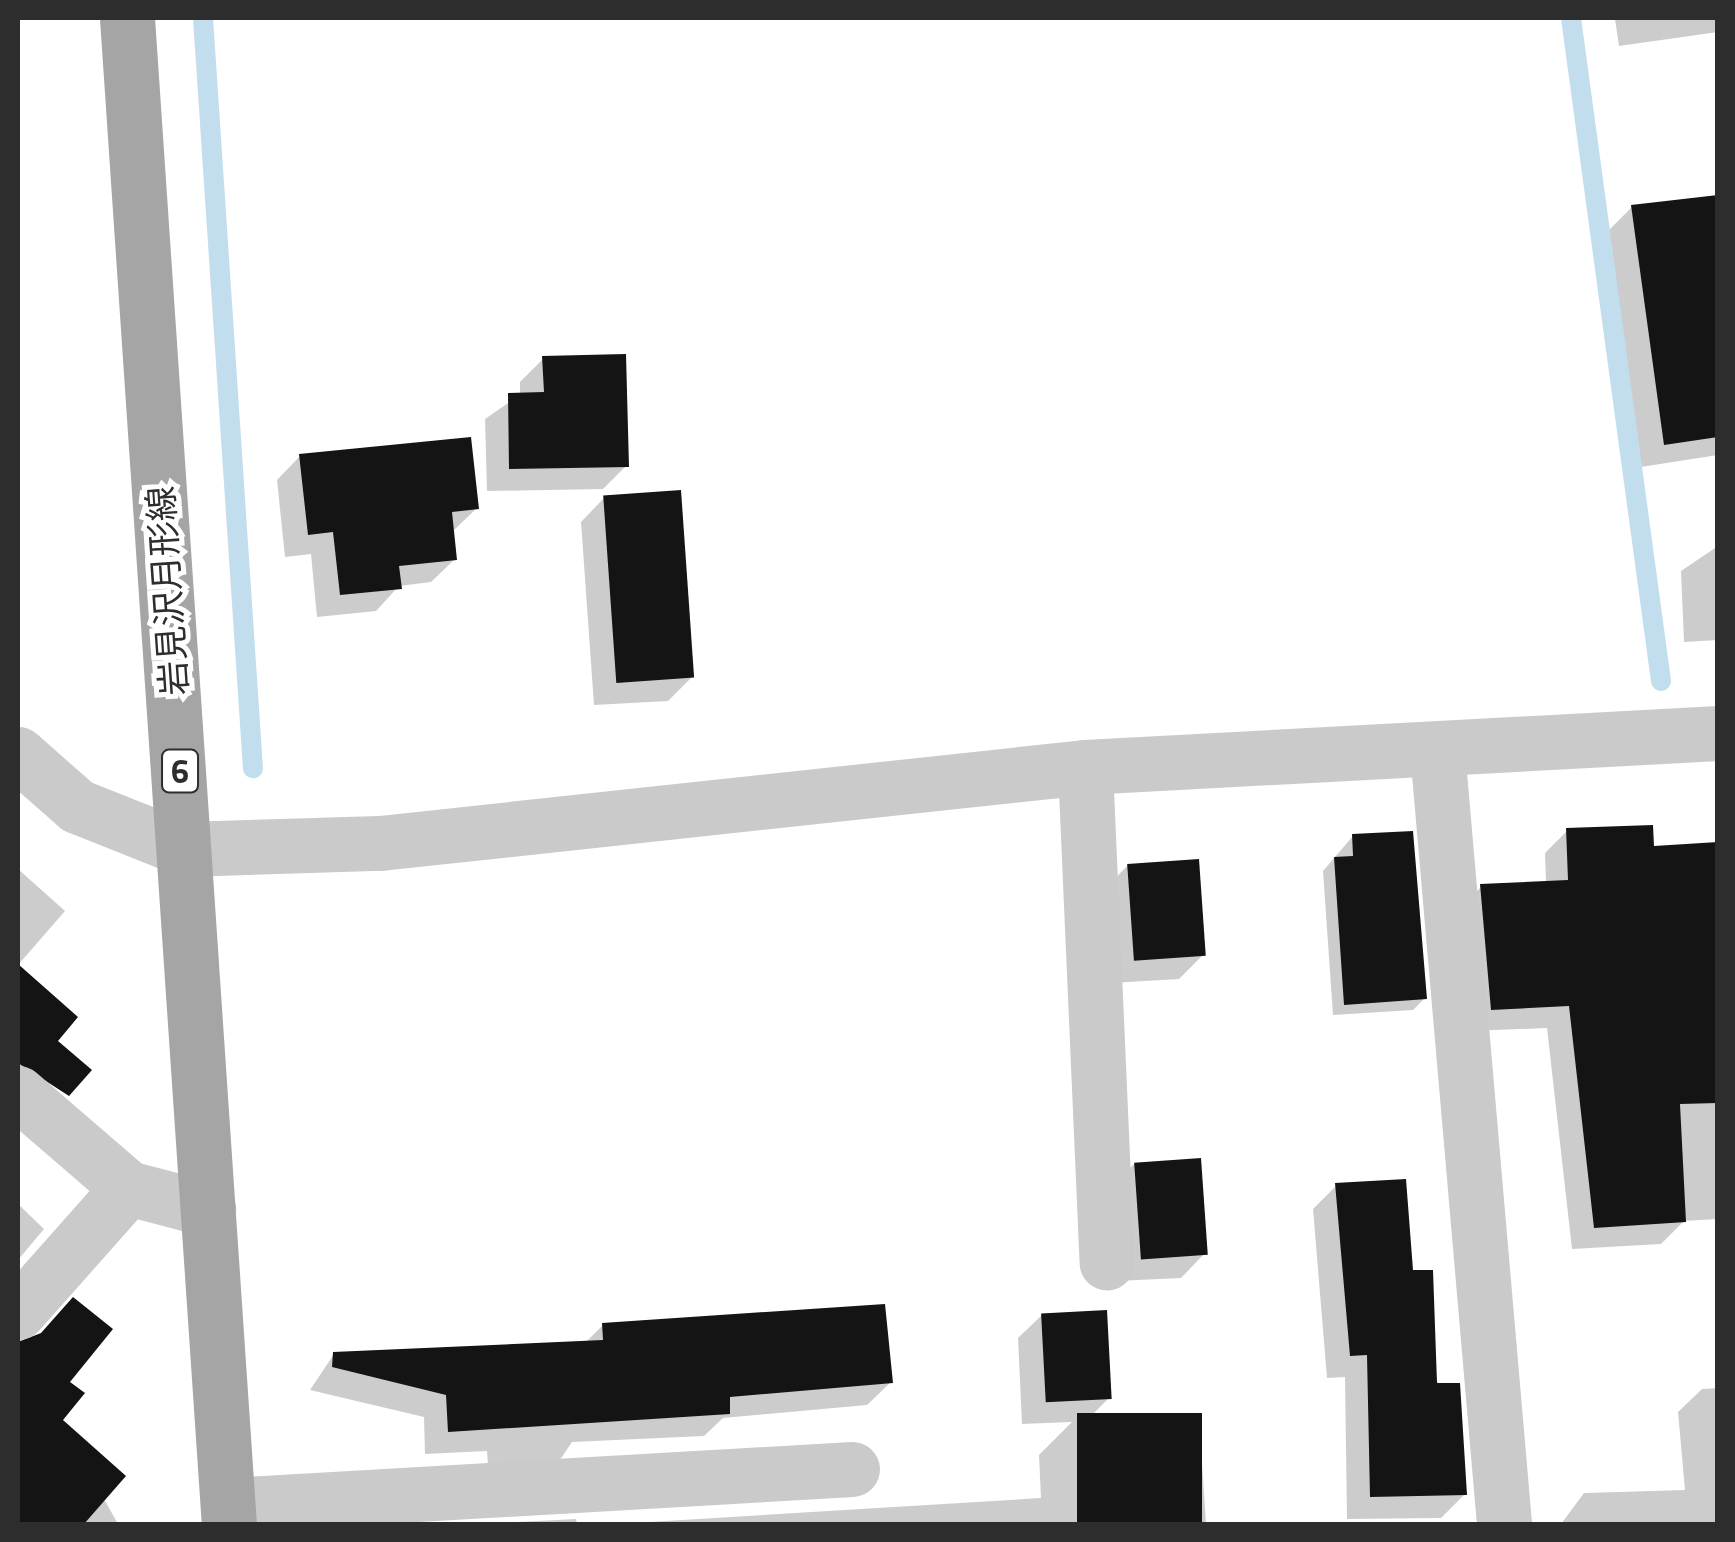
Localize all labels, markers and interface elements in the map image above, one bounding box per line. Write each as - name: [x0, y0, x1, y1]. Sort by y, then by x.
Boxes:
- street label: 岩見沢月形線: [139, 485, 195, 697]
- road number: 6: [160, 744, 200, 798]

